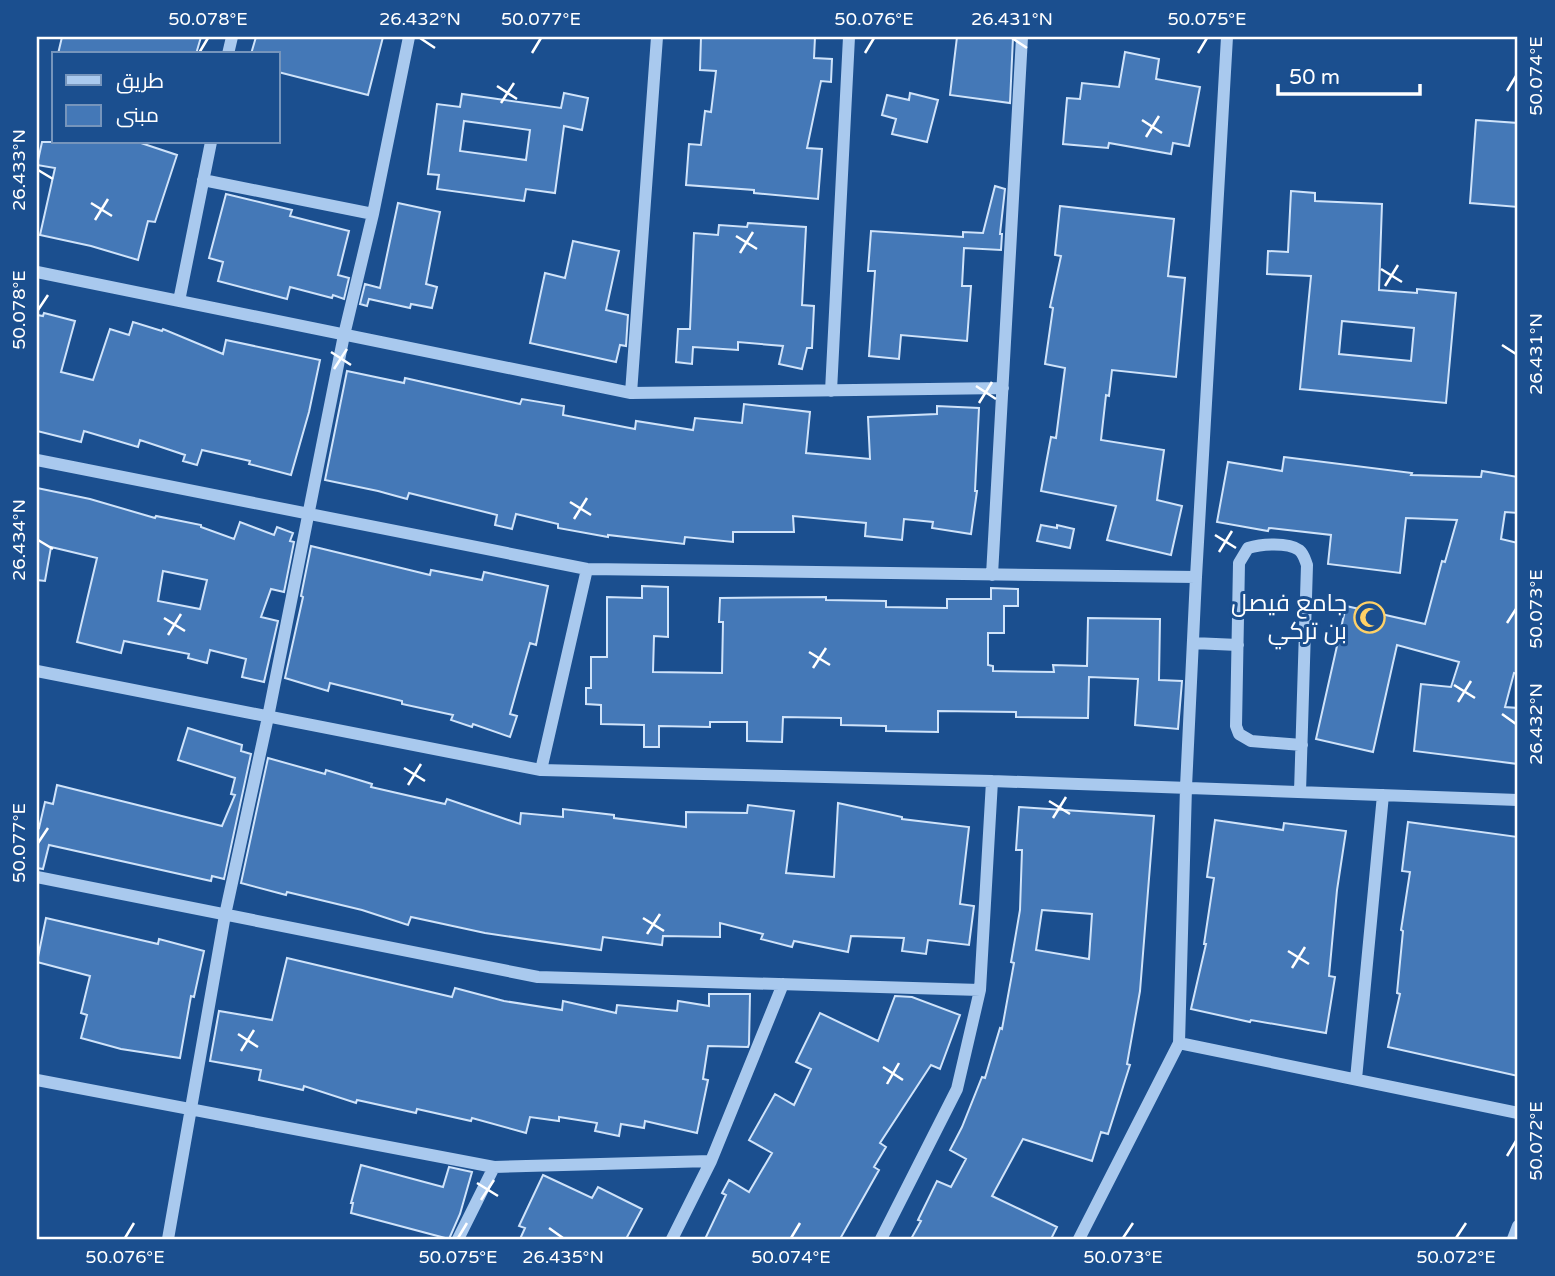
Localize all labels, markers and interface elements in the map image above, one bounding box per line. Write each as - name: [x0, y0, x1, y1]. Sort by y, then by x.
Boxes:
- text: 50.078°E: [168, 8, 248, 30]
- text: 26.432°N: [379, 8, 461, 30]
- text: 50.077°E: [501, 8, 581, 30]
- text: 50.076°E: [834, 8, 914, 30]
- text: 26.431°N: [971, 8, 1053, 30]
- text: 50.075°E: [1167, 8, 1247, 30]
- text: 50.074°E: [1525, 36, 1547, 116]
- legend: [52, 52, 280, 144]
- scale bar: [1278, 52, 1420, 96]
- text: 50 m: [1289, 65, 1340, 90]
- text: طريق: [116, 69, 164, 94]
- text: مبنى: [116, 103, 159, 128]
- text: 26.433°N: [8, 129, 30, 211]
- text: 50.078°E: [8, 270, 30, 350]
- text: 26.431°N: [1525, 313, 1547, 395]
- text: 26.434°N: [8, 499, 30, 581]
- text: 50.073°E: [1525, 569, 1547, 649]
- place label: جامع فيصل بن تركي: [1231, 589, 1347, 650]
- mosque icon: جامع فيصل بن تركي: [1353, 600, 1387, 634]
- text: 26.432°N: [1525, 683, 1547, 765]
- text: 50.077°E: [8, 803, 30, 883]
- text: 50.072°E: [1525, 1101, 1547, 1181]
- text: 50.076°E: [85, 1246, 165, 1268]
- text: 50.075°E: [418, 1246, 498, 1268]
- text: 26.435°N: [522, 1246, 604, 1268]
- text: 50.074°E: [751, 1246, 831, 1268]
- text: 50.073°E: [1083, 1246, 1163, 1268]
- text: 50.072°E: [1416, 1246, 1496, 1268]

